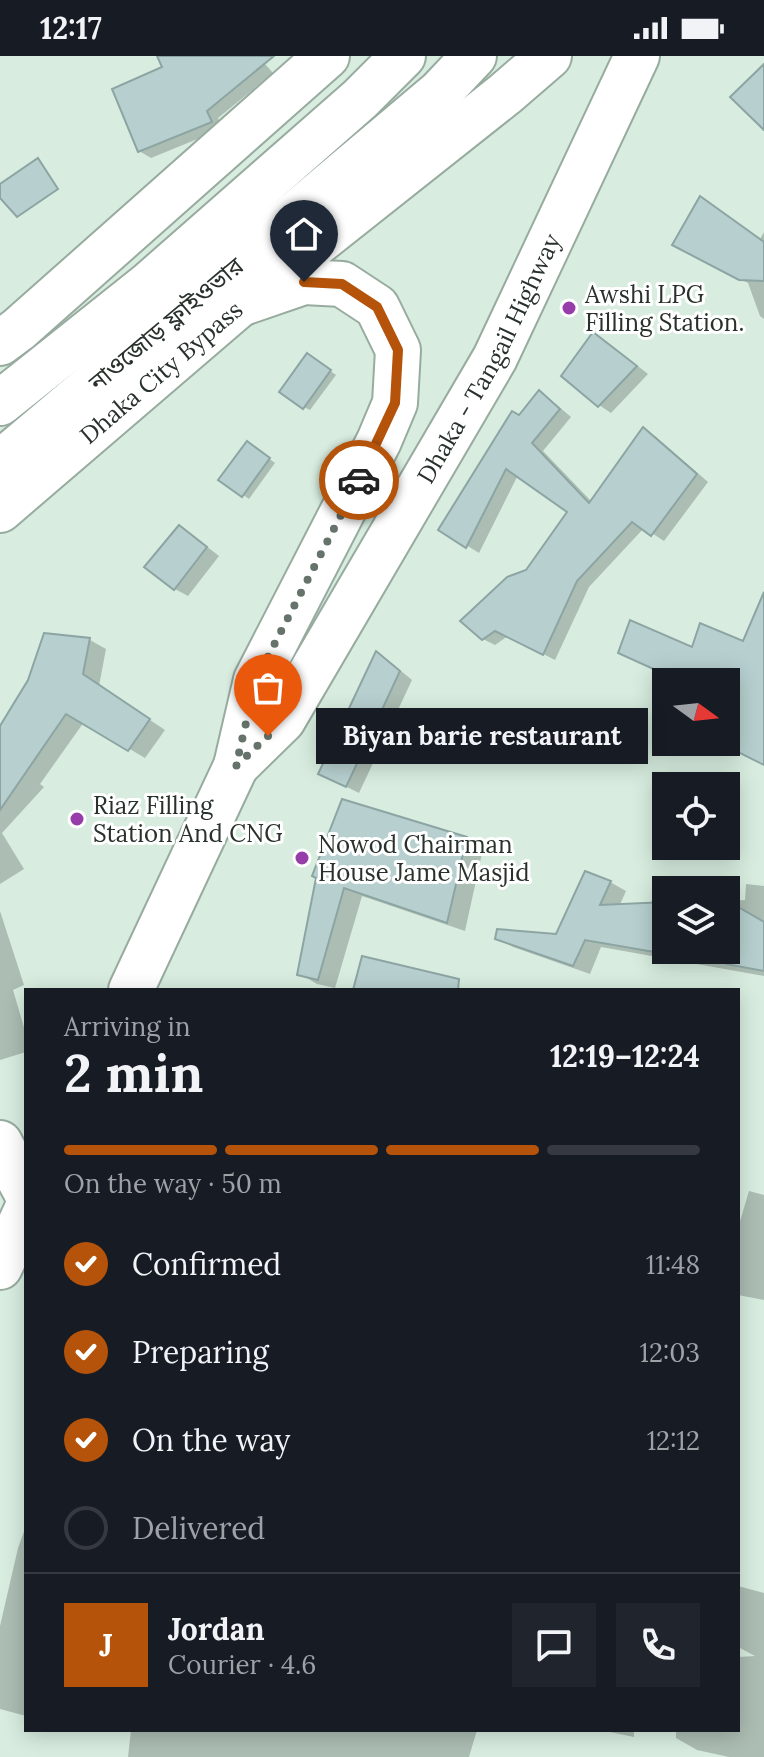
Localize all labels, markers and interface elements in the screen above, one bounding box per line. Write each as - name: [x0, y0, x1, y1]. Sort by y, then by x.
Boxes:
- text: 12:17: [40, 9, 102, 47]
- pin: [270, 200, 338, 282]
- icon: home: [282, 212, 326, 256]
- street label: Dhaka - Tangail Highway: [410, 228, 567, 489]
- street label: নাওজোড় ফ্লাইওভার: [82, 250, 250, 398]
- place label: Awshi LPG Filling Station.: [584, 279, 744, 338]
- street label: Dhaka City Bypass: [73, 294, 249, 450]
- marker: Awshi LPG Filling Station.: [560, 299, 578, 317]
- courier: [319, 440, 399, 520]
- icon: car: [337, 458, 381, 502]
- pin: [234, 654, 302, 736]
- icon: bag: [246, 666, 290, 710]
- north arrow: [652, 668, 740, 756]
- map controls: [652, 668, 740, 964]
- callout: Biyan barie restaurant: [316, 708, 648, 764]
- text: Biyan barie restaurant: [342, 719, 622, 752]
- button: locate: [652, 772, 740, 860]
- place label: Riaz Filling Station And CNG: [93, 790, 282, 849]
- marker: Riaz Filling Station And CNG: [68, 810, 86, 828]
- place label: Nowod Chairman House Jame Masjid: [318, 829, 530, 888]
- marker: Nowod Chairman House Jame Masjid: [293, 849, 311, 867]
- button: layers: [652, 876, 740, 964]
- text: Arriving in: [64, 1010, 191, 1043]
- text: 12:19–12:24: [550, 1037, 700, 1075]
- text: 2 min: [64, 1040, 203, 1106]
- text: On the way · 50 m: [64, 1167, 282, 1200]
- icon: check: [64, 1242, 108, 1286]
- text: Confirmed: [132, 1245, 281, 1283]
- text: 11:48: [646, 1248, 700, 1281]
- icon: check: [64, 1330, 108, 1374]
- text: Preparing: [132, 1333, 269, 1371]
- text: 12:03: [639, 1336, 700, 1369]
- icon: check: [64, 1418, 108, 1462]
- text: On the way: [132, 1421, 290, 1459]
- text: 12:12: [647, 1424, 700, 1457]
- text: Delivered: [132, 1509, 265, 1547]
- button: chat: [512, 1603, 596, 1687]
- button: phone: [616, 1603, 700, 1687]
- text: Jordan: [168, 1610, 265, 1648]
- text: J: [99, 1626, 113, 1664]
- text: Courier · 4.6: [168, 1648, 316, 1681]

